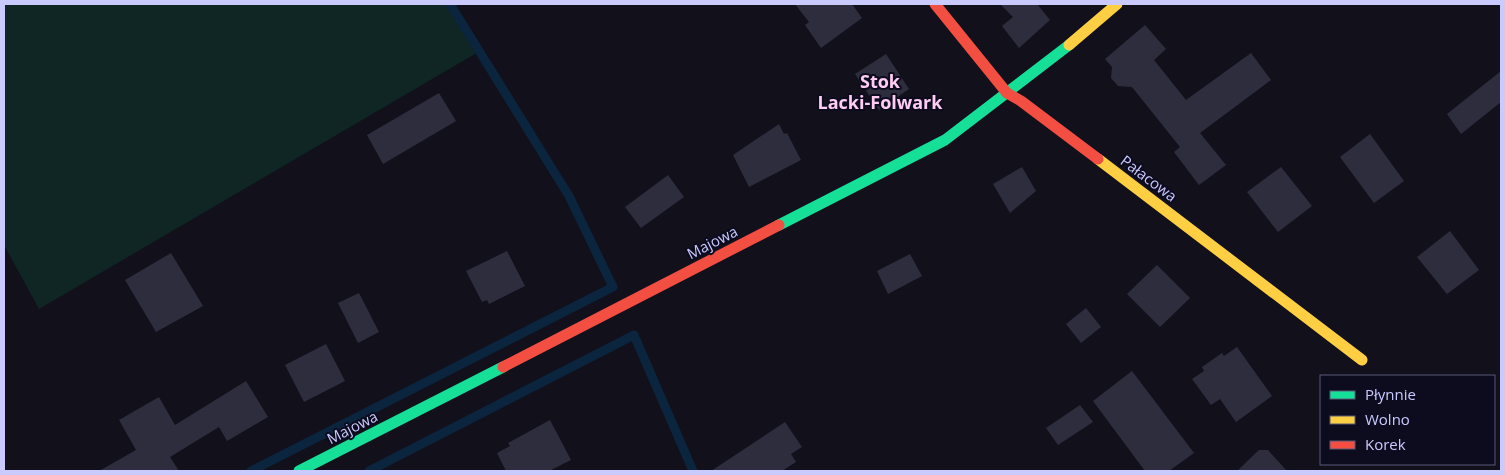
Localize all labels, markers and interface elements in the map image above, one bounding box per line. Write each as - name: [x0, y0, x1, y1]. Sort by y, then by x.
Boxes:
- district label: Stok Lacki-Folwark: [818, 69, 943, 114]
- street label: Pałacowa: [1117, 150, 1181, 206]
- street label: Majowa: [683, 221, 741, 263]
- legend: [1320, 375, 1495, 465]
- text: Płynnie: [1365, 384, 1416, 404]
- street label: Majowa: [323, 406, 381, 448]
- text: Wolno: [1365, 409, 1410, 429]
- text: Korek: [1365, 434, 1406, 454]

